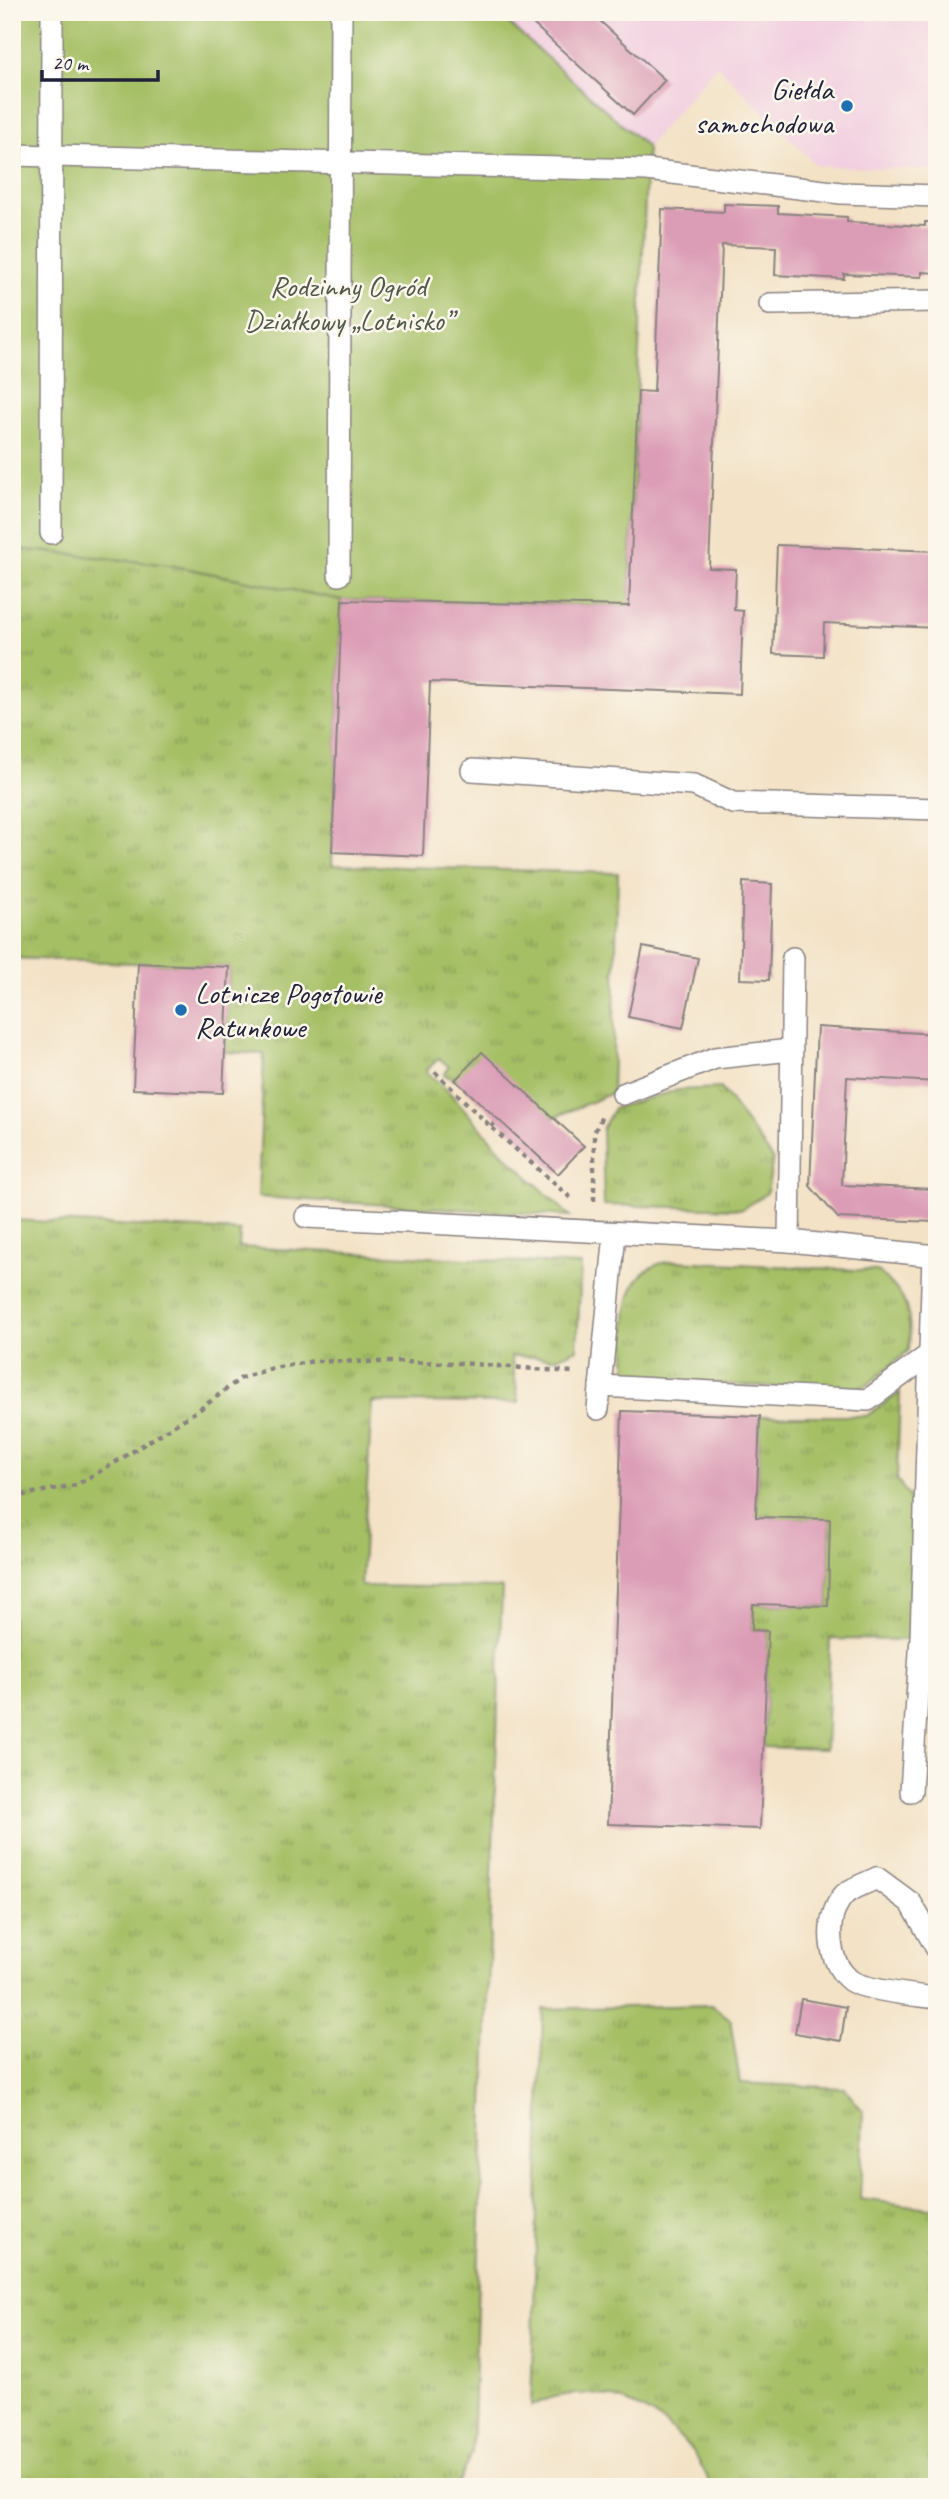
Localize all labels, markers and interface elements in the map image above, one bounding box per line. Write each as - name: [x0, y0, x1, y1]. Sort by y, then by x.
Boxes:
- scale bar: [42, 38, 158, 82]
- text: 20 m: [52, 50, 90, 76]
- place label: Giełda samochodowa: [695, 70, 835, 142]
- marker: Giełda samochodowa: [839, 98, 855, 114]
- park label: Rodzinny Ogród Działkowy „Lotnisko”: [244, 267, 459, 339]
- place label: Lotnicze Pogotowie Ratunkowe: [195, 974, 384, 1046]
- marker: Lotnicze Pogotowie Ratunkowe: [173, 1002, 189, 1018]

